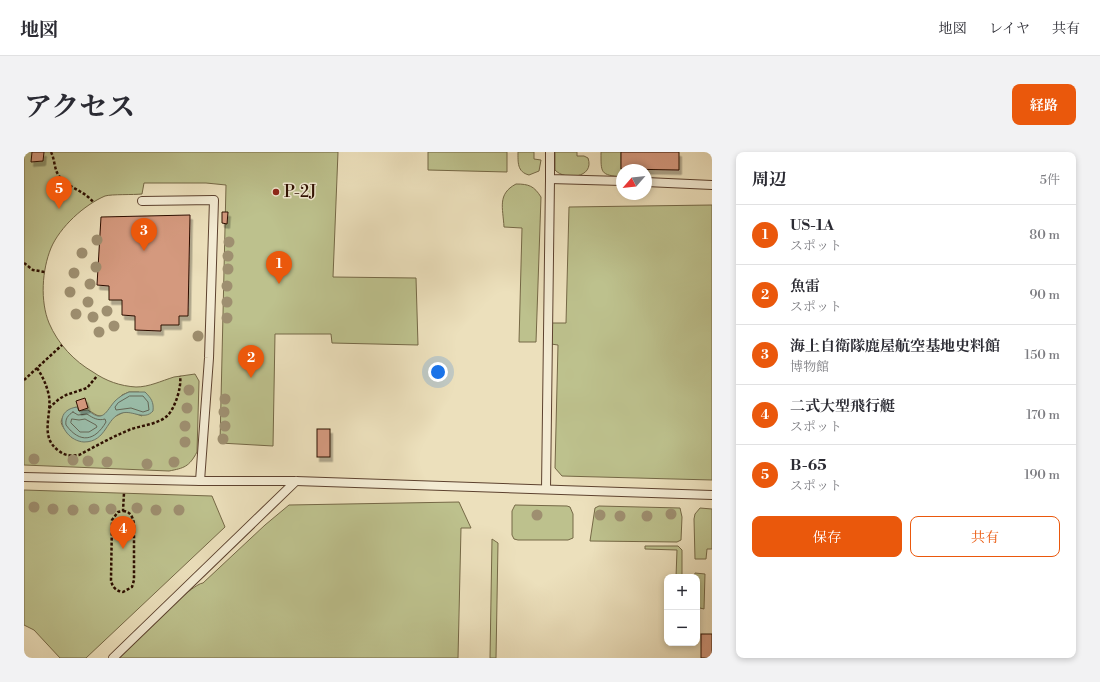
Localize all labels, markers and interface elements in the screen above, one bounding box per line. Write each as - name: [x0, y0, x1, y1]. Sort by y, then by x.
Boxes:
- text: 地図: [20, 18, 58, 42]
- text: 地図: [939, 20, 967, 38]
- text: レイヤ: [989, 20, 1030, 38]
- text: 共有: [1052, 20, 1080, 38]
- button: 経路: [1012, 84, 1076, 125]
- text: アクセス: [24, 90, 135, 125]
- north arrow: [616, 164, 652, 200]
- text: 周辺: [752, 169, 786, 191]
- text: 5件: [1040, 172, 1060, 188]
- pin: 5: [46, 176, 72, 209]
- place label: P-2J: [284, 182, 317, 202]
- marker: P-2J: [271, 187, 281, 197]
- text: US-1A: [790, 216, 834, 235]
- pin: 3: [131, 218, 157, 251]
- text: 1: [762, 227, 768, 243]
- text: 80 m: [1029, 227, 1060, 243]
- text: スポット: [790, 238, 842, 254]
- pin: 1: [266, 251, 292, 284]
- text: 魚雷: [790, 277, 820, 296]
- text: 2: [761, 287, 769, 303]
- text: 90 m: [1029, 287, 1060, 303]
- text: スポット: [790, 299, 842, 315]
- text: 海上自衛隊鹿屋航空基地史料館: [790, 337, 1000, 356]
- pin: 2: [238, 345, 264, 378]
- text: 3: [761, 347, 769, 363]
- text: 150 m: [1025, 347, 1060, 363]
- text: 博物館: [790, 359, 829, 375]
- your location: [428, 362, 448, 382]
- text: 二式大型飛行艇: [790, 397, 895, 416]
- text: 4: [761, 407, 769, 423]
- text: 170 m: [1026, 407, 1060, 423]
- text: スポット: [790, 419, 842, 435]
- text: B-65: [790, 456, 826, 475]
- text: 5: [761, 467, 769, 483]
- text: 190 m: [1024, 467, 1060, 483]
- text: スポット: [790, 478, 842, 494]
- pin: 4: [110, 516, 136, 549]
- button: 保存: [752, 516, 902, 557]
- button: 共有: [910, 516, 1060, 557]
- map controls: [664, 574, 700, 646]
- button: +: [664, 574, 700, 610]
- button: −: [664, 610, 700, 646]

